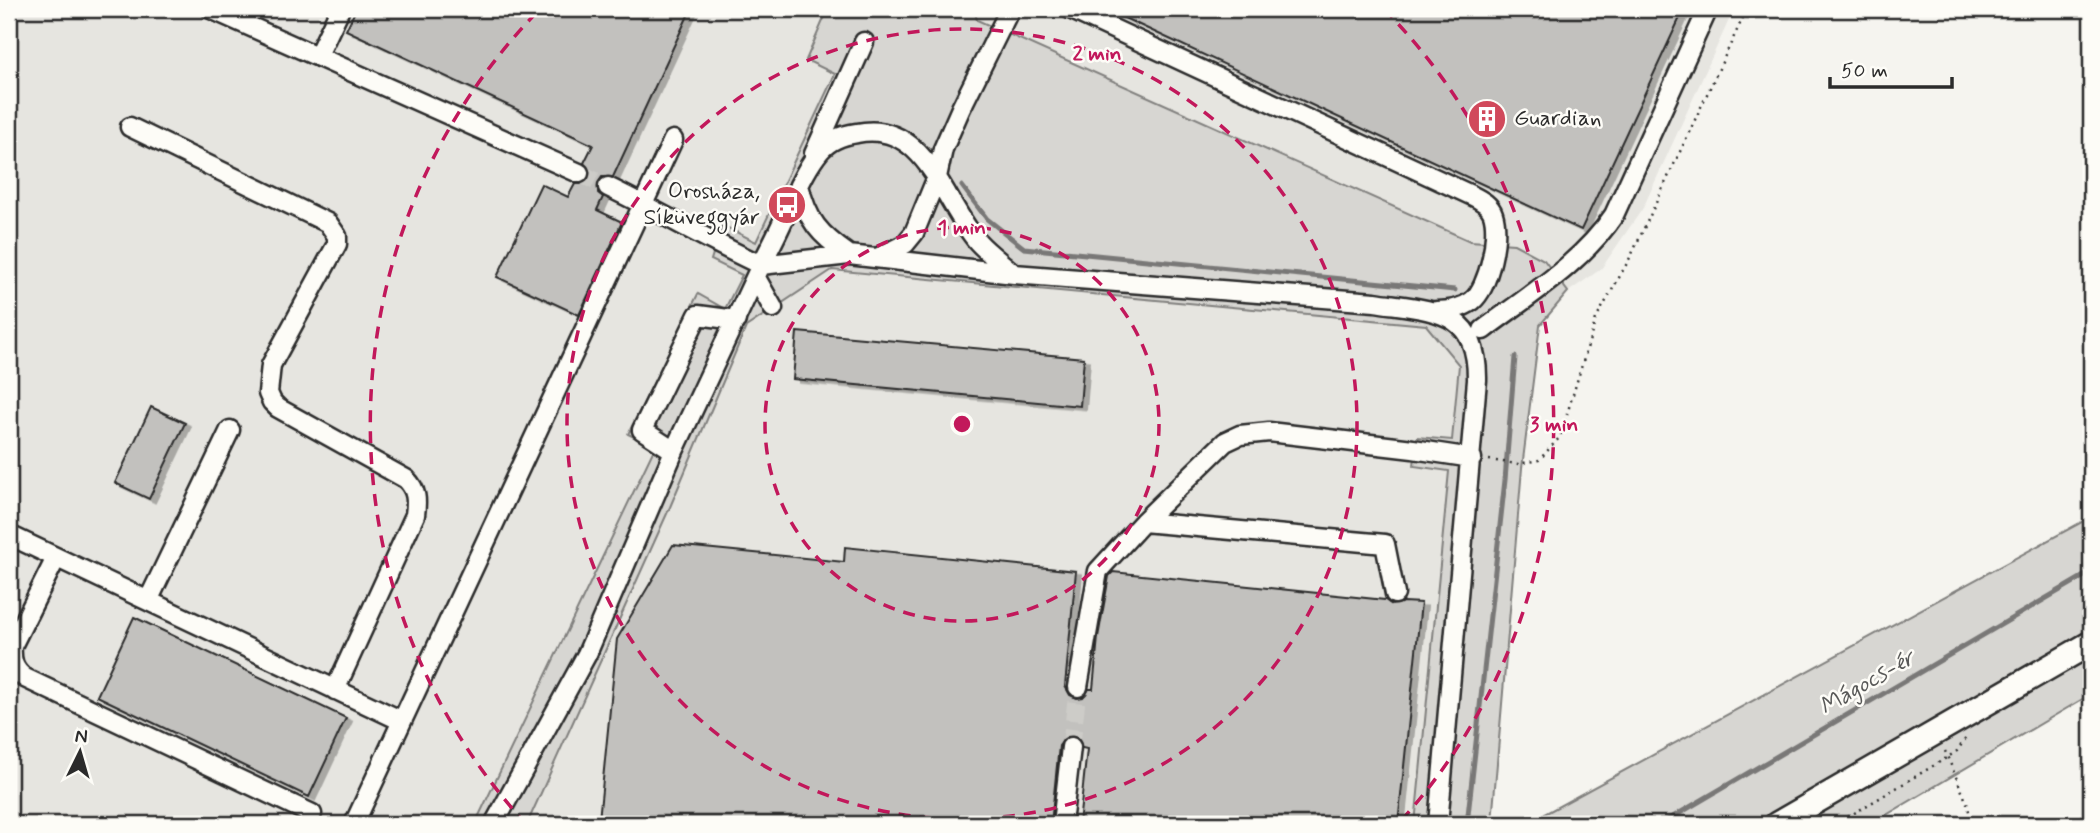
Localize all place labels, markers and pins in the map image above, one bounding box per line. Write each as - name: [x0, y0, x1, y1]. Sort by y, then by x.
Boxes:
- building icon: Guardian: [1466, 98, 1508, 140]
- place label: Guardian: [1514, 104, 1601, 134]
- place label: Orosháza, Síküveggyár: [644, 177, 760, 235]
- bus stop icon: Orosháza, Síküveggyár: [766, 184, 808, 226]
- centre of rings: [950, 412, 974, 436]

